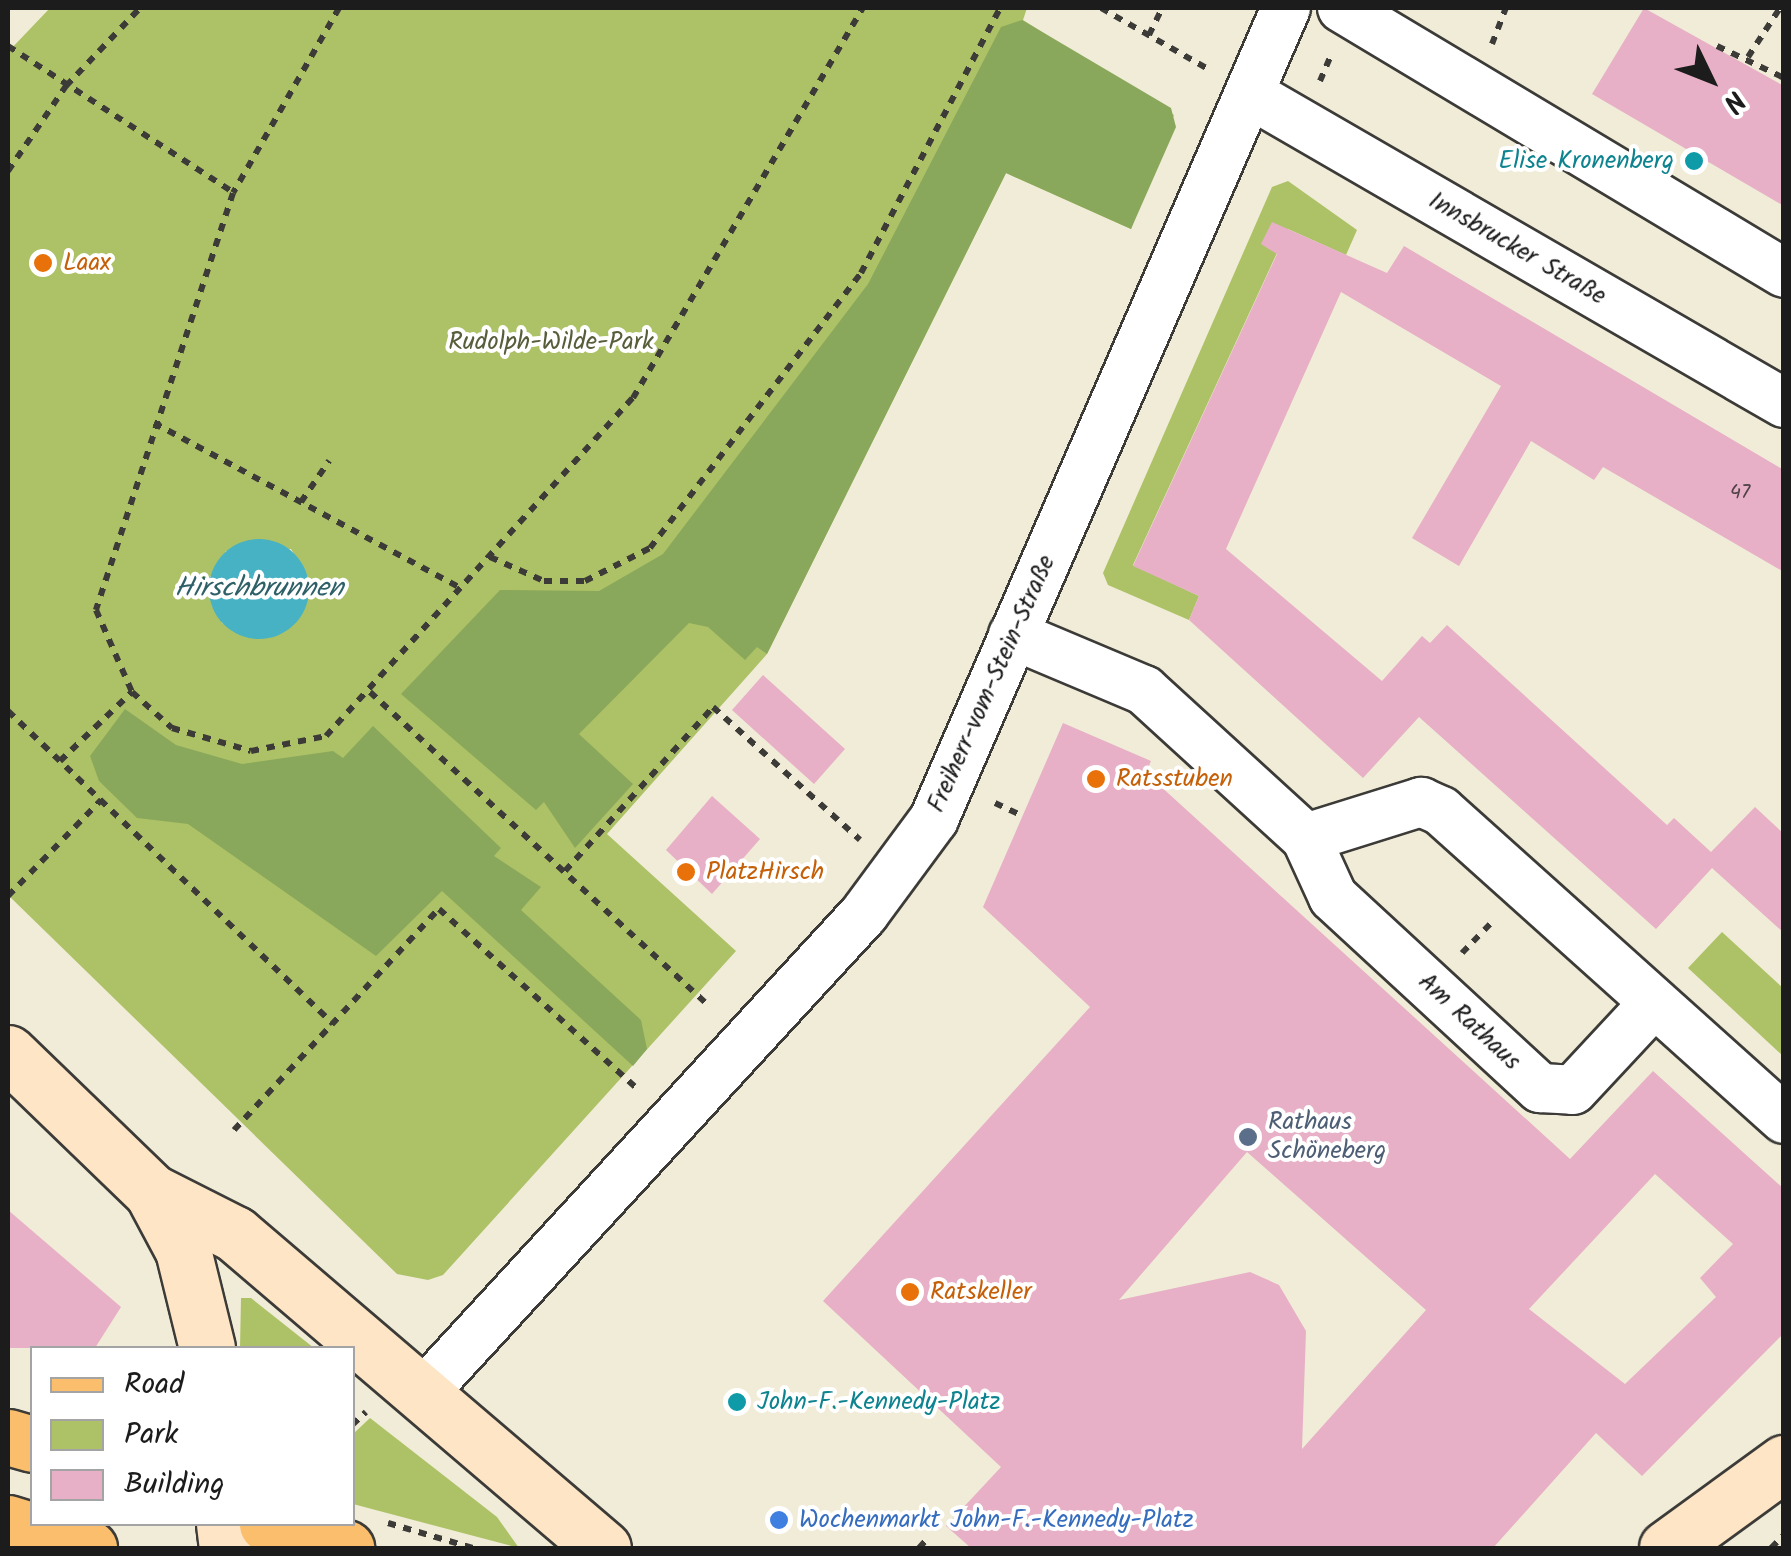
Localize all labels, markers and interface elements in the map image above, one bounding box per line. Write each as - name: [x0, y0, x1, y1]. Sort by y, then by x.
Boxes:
- north arrow: [1661, 30, 1761, 130]
- text: N: [1711, 79, 1756, 123]
- place label: Elise Kronenberg: [1499, 146, 1674, 176]
- marker: Elise Kronenberg: [1683, 150, 1705, 172]
- street label: Innsbrucker Straße: [1423, 186, 1611, 312]
- place label: Laax: [63, 248, 111, 278]
- marker: Laax: [32, 252, 54, 274]
- park label: Rudolph-Wilde-Park: [448, 327, 654, 357]
- house number: 47: [1730, 481, 1750, 505]
- street label: Freiherr-vom-Stein-Straße: [922, 551, 1062, 817]
- water label: Hirschbrunnen: [175, 572, 343, 606]
- place label: Ratsstuben: [1116, 764, 1233, 794]
- marker: Ratsstuben: [1085, 768, 1107, 790]
- place label: PlatzHirsch: [706, 857, 824, 887]
- marker: PlatzHirsch: [675, 861, 697, 883]
- street label: Am Rathaus: [1412, 967, 1526, 1077]
- place label: Rathaus Schöneberg: [1268, 1108, 1386, 1167]
- marker: Rathaus Schöneberg: [1237, 1126, 1259, 1148]
- place label: Ratskeller: [930, 1277, 1031, 1307]
- marker: Ratskeller: [899, 1281, 921, 1303]
- legend: [30, 1346, 355, 1526]
- text: Road: [124, 1361, 184, 1409]
- place label: John-F.-Kennedy-Platz: [757, 1387, 1000, 1417]
- marker: John-F.-Kennedy-Platz: [726, 1391, 748, 1413]
- text: Park: [124, 1411, 178, 1459]
- text: Building: [124, 1461, 224, 1509]
- place label: Wochenmarkt John-F.-Kennedy-Platz: [799, 1505, 1194, 1535]
- marker: Wochenmarkt John-F.-Kennedy-Platz: [768, 1509, 790, 1531]

